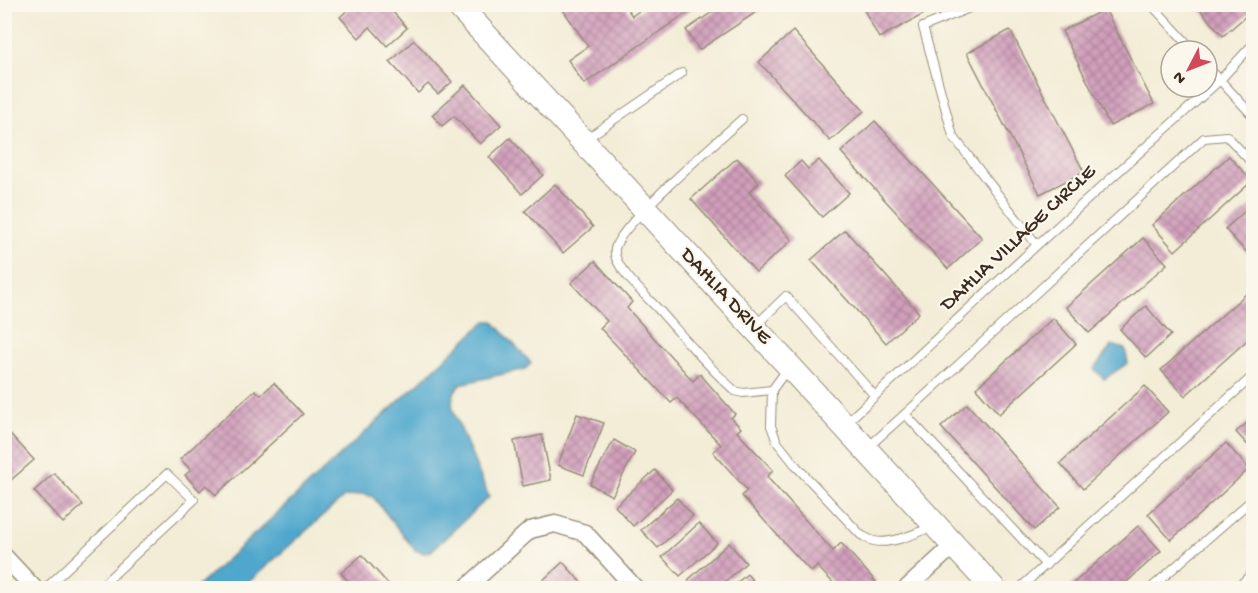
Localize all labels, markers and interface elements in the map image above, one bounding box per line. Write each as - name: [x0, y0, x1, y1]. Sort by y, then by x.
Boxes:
- north arrow: [1159, 39, 1219, 99]
- text: N: [1170, 66, 1191, 87]
- street label: DAHLIA VILLAGE CIRCLE: [935, 160, 1103, 319]
- street label: DAHLIA DRIVE: [673, 242, 777, 351]

